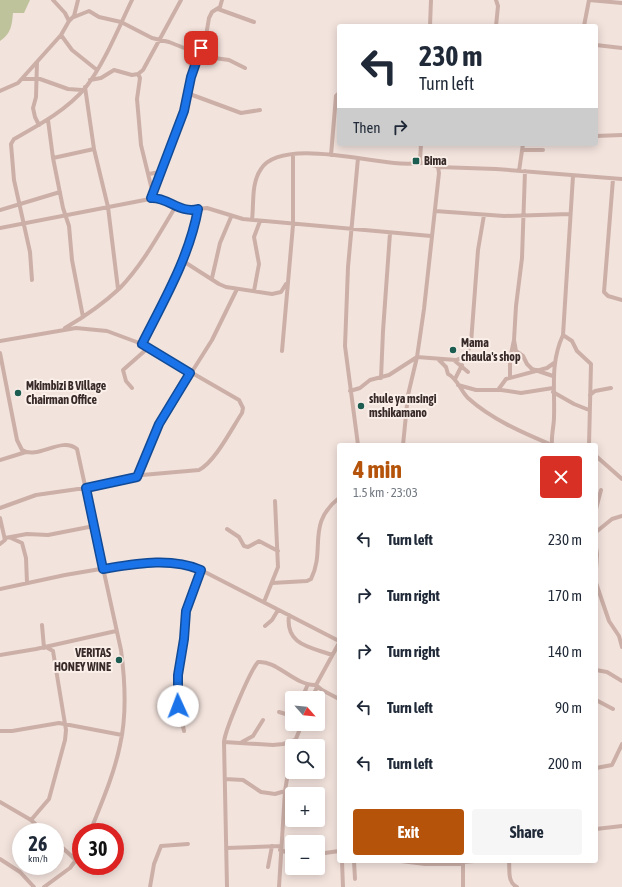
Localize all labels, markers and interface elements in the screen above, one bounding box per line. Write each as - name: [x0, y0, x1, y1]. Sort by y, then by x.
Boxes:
- pin: [184, 31, 218, 65]
- icon: arrive: [190, 37, 212, 59]
- icon: left: [353, 40, 405, 92]
- text: 230 m: [419, 40, 482, 72]
- text: Turn left: [419, 73, 474, 94]
- icon: right: [389, 116, 411, 138]
- text: Then: [353, 119, 381, 136]
- place label: Bima: [424, 154, 447, 168]
- marker: Bima: [411, 156, 421, 166]
- place label: Mama chaula's shop: [461, 336, 521, 364]
- marker: Mama chaula's shop: [448, 345, 458, 355]
- place label: Mkimbizi B Village Chairman Office: [26, 379, 107, 407]
- marker: Mkimbizi B Village Chairman Office: [13, 388, 23, 398]
- place label: shule ya msingi mshikamano: [369, 392, 437, 420]
- marker: shule ya msingi mshikamano: [356, 401, 366, 411]
- text: 4 min: [353, 456, 402, 483]
- button: close: [540, 456, 582, 498]
- text: 1.5 km · 23:03: [353, 485, 418, 500]
- icon: left: [353, 528, 375, 550]
- text: Turn left: [387, 531, 433, 548]
- text: 230 m: [548, 531, 582, 548]
- icon: right: [353, 584, 375, 606]
- text: Turn right: [387, 587, 440, 604]
- text: 170 m: [548, 587, 582, 604]
- icon: right: [353, 640, 375, 662]
- text: Turn right: [387, 643, 440, 660]
- text: 140 m: [548, 643, 582, 660]
- place label: VERITAS HONEY WINE: [54, 646, 111, 674]
- marker: VERITAS HONEY WINE: [114, 655, 124, 665]
- position arrow: [157, 685, 199, 727]
- north arrow: [285, 691, 325, 731]
- map controls: [285, 691, 325, 875]
- icon: left: [353, 696, 375, 718]
- text: Turn left: [387, 699, 433, 716]
- text: 90 m: [555, 699, 582, 716]
- button: search: [285, 739, 325, 779]
- icon: left: [353, 752, 375, 774]
- text: Turn left: [387, 755, 433, 772]
- text: 200 m: [548, 755, 582, 772]
- button: +: [285, 787, 325, 827]
- button: Exit: [353, 809, 464, 855]
- button: Share: [472, 809, 582, 855]
- speed limit sign: 30: [72, 823, 124, 875]
- text: 26: [29, 832, 47, 855]
- button: −: [285, 835, 325, 875]
- text: km/h: [28, 853, 48, 864]

